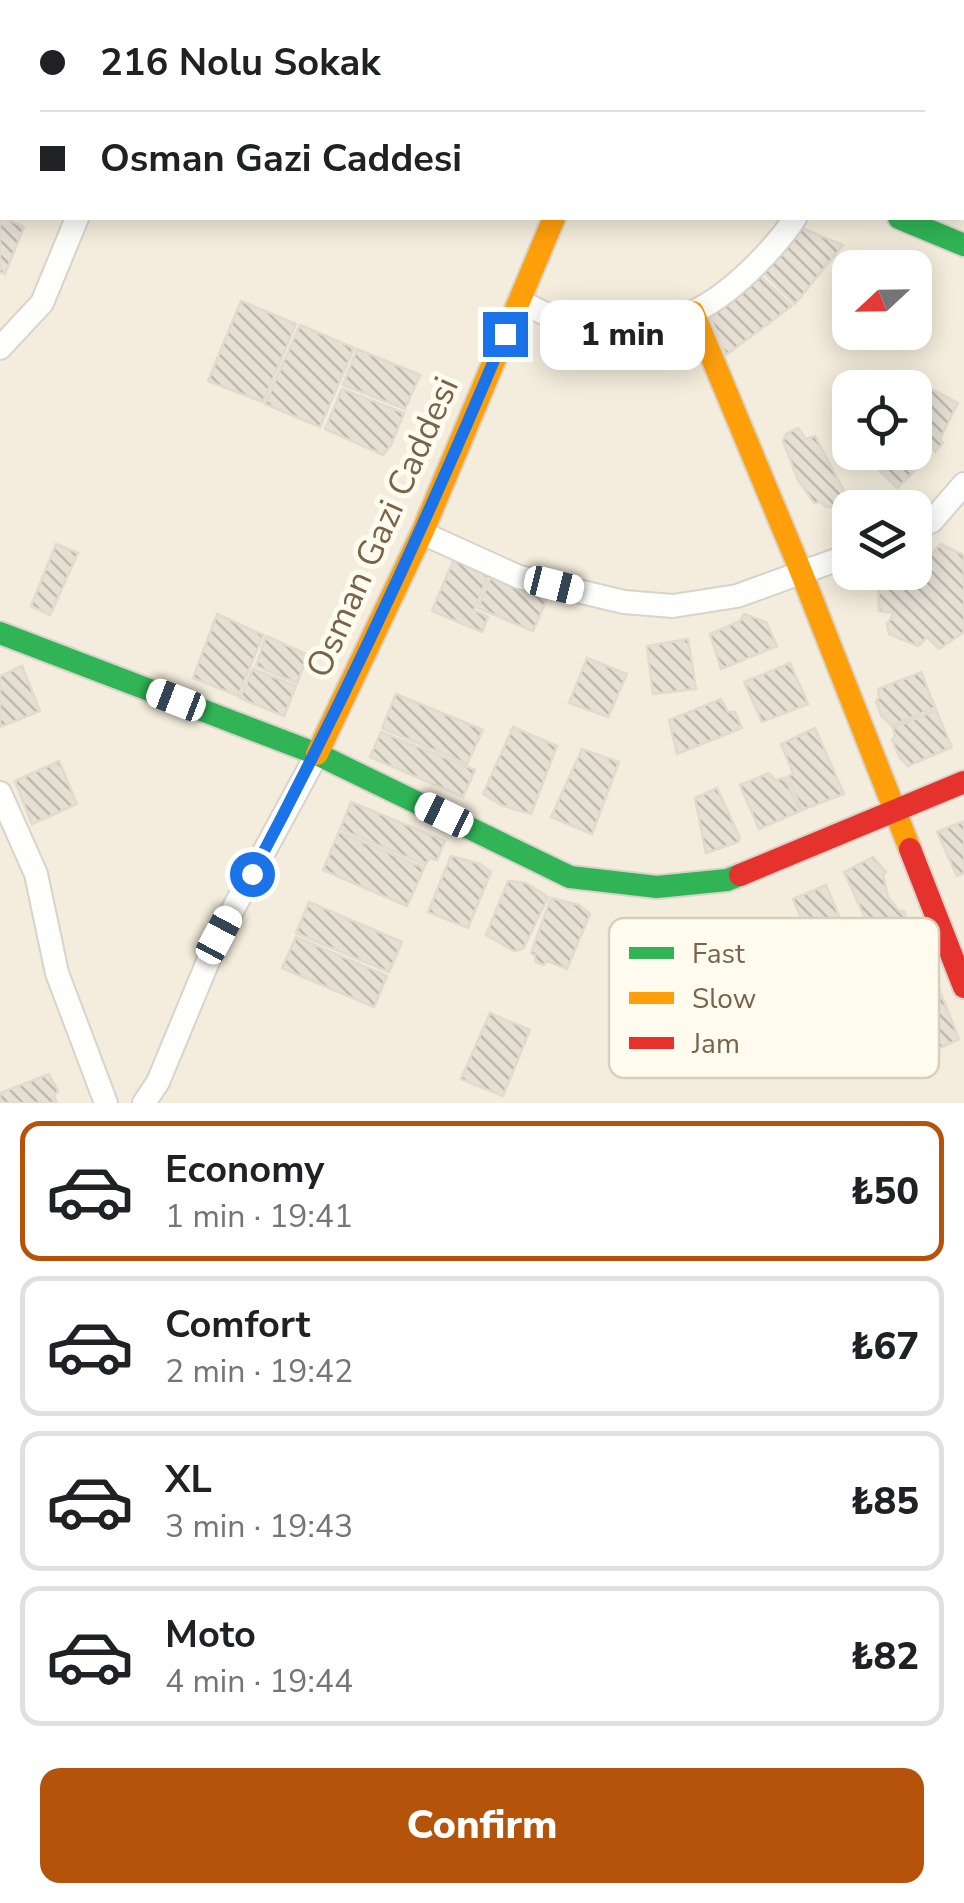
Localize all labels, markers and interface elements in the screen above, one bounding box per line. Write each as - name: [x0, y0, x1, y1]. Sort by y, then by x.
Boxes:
- text: 216 Nolu Sokak: [100, 37, 381, 88]
- text: Osman Gazi Caddesi: [100, 133, 462, 184]
- north arrow: [832, 250, 932, 350]
- map controls: [832, 250, 932, 590]
- callout: 1 min: [540, 299, 705, 369]
- route end: [483, 312, 528, 357]
- text: 1 min: [580, 313, 665, 356]
- street label: Osman Gazi Caddesi: [295, 370, 470, 685]
- button: locate: [832, 370, 932, 470]
- button: layers: [832, 490, 932, 590]
- car: [521, 563, 587, 607]
- car: [143, 675, 209, 725]
- car: [410, 788, 478, 842]
- route start: [230, 852, 275, 897]
- car: [192, 901, 246, 969]
- legend: [609, 918, 939, 1078]
- text: Fast: [692, 935, 745, 973]
- text: Slow: [692, 980, 756, 1018]
- text: Jam: [691, 1025, 740, 1063]
- text: Economy: [165, 1144, 324, 1195]
- icon: car: [45, 1146, 135, 1236]
- text: ₺50: [851, 1166, 919, 1217]
- text: 1 min · 19:41: [165, 1195, 353, 1238]
- text: Comfort: [165, 1299, 310, 1350]
- icon: car: [45, 1301, 135, 1391]
- text: ₺67: [851, 1321, 919, 1372]
- text: 2 min · 19:42: [165, 1350, 353, 1393]
- text: XL: [165, 1454, 212, 1505]
- icon: car: [45, 1456, 135, 1546]
- text: ₺85: [851, 1476, 919, 1527]
- text: 3 min · 19:43: [165, 1505, 353, 1548]
- text: Moto: [165, 1609, 256, 1660]
- icon: car: [45, 1611, 135, 1701]
- text: ₺82: [851, 1631, 919, 1682]
- text: 4 min · 19:44: [165, 1660, 353, 1703]
- button: Confirm: [40, 1768, 924, 1883]

